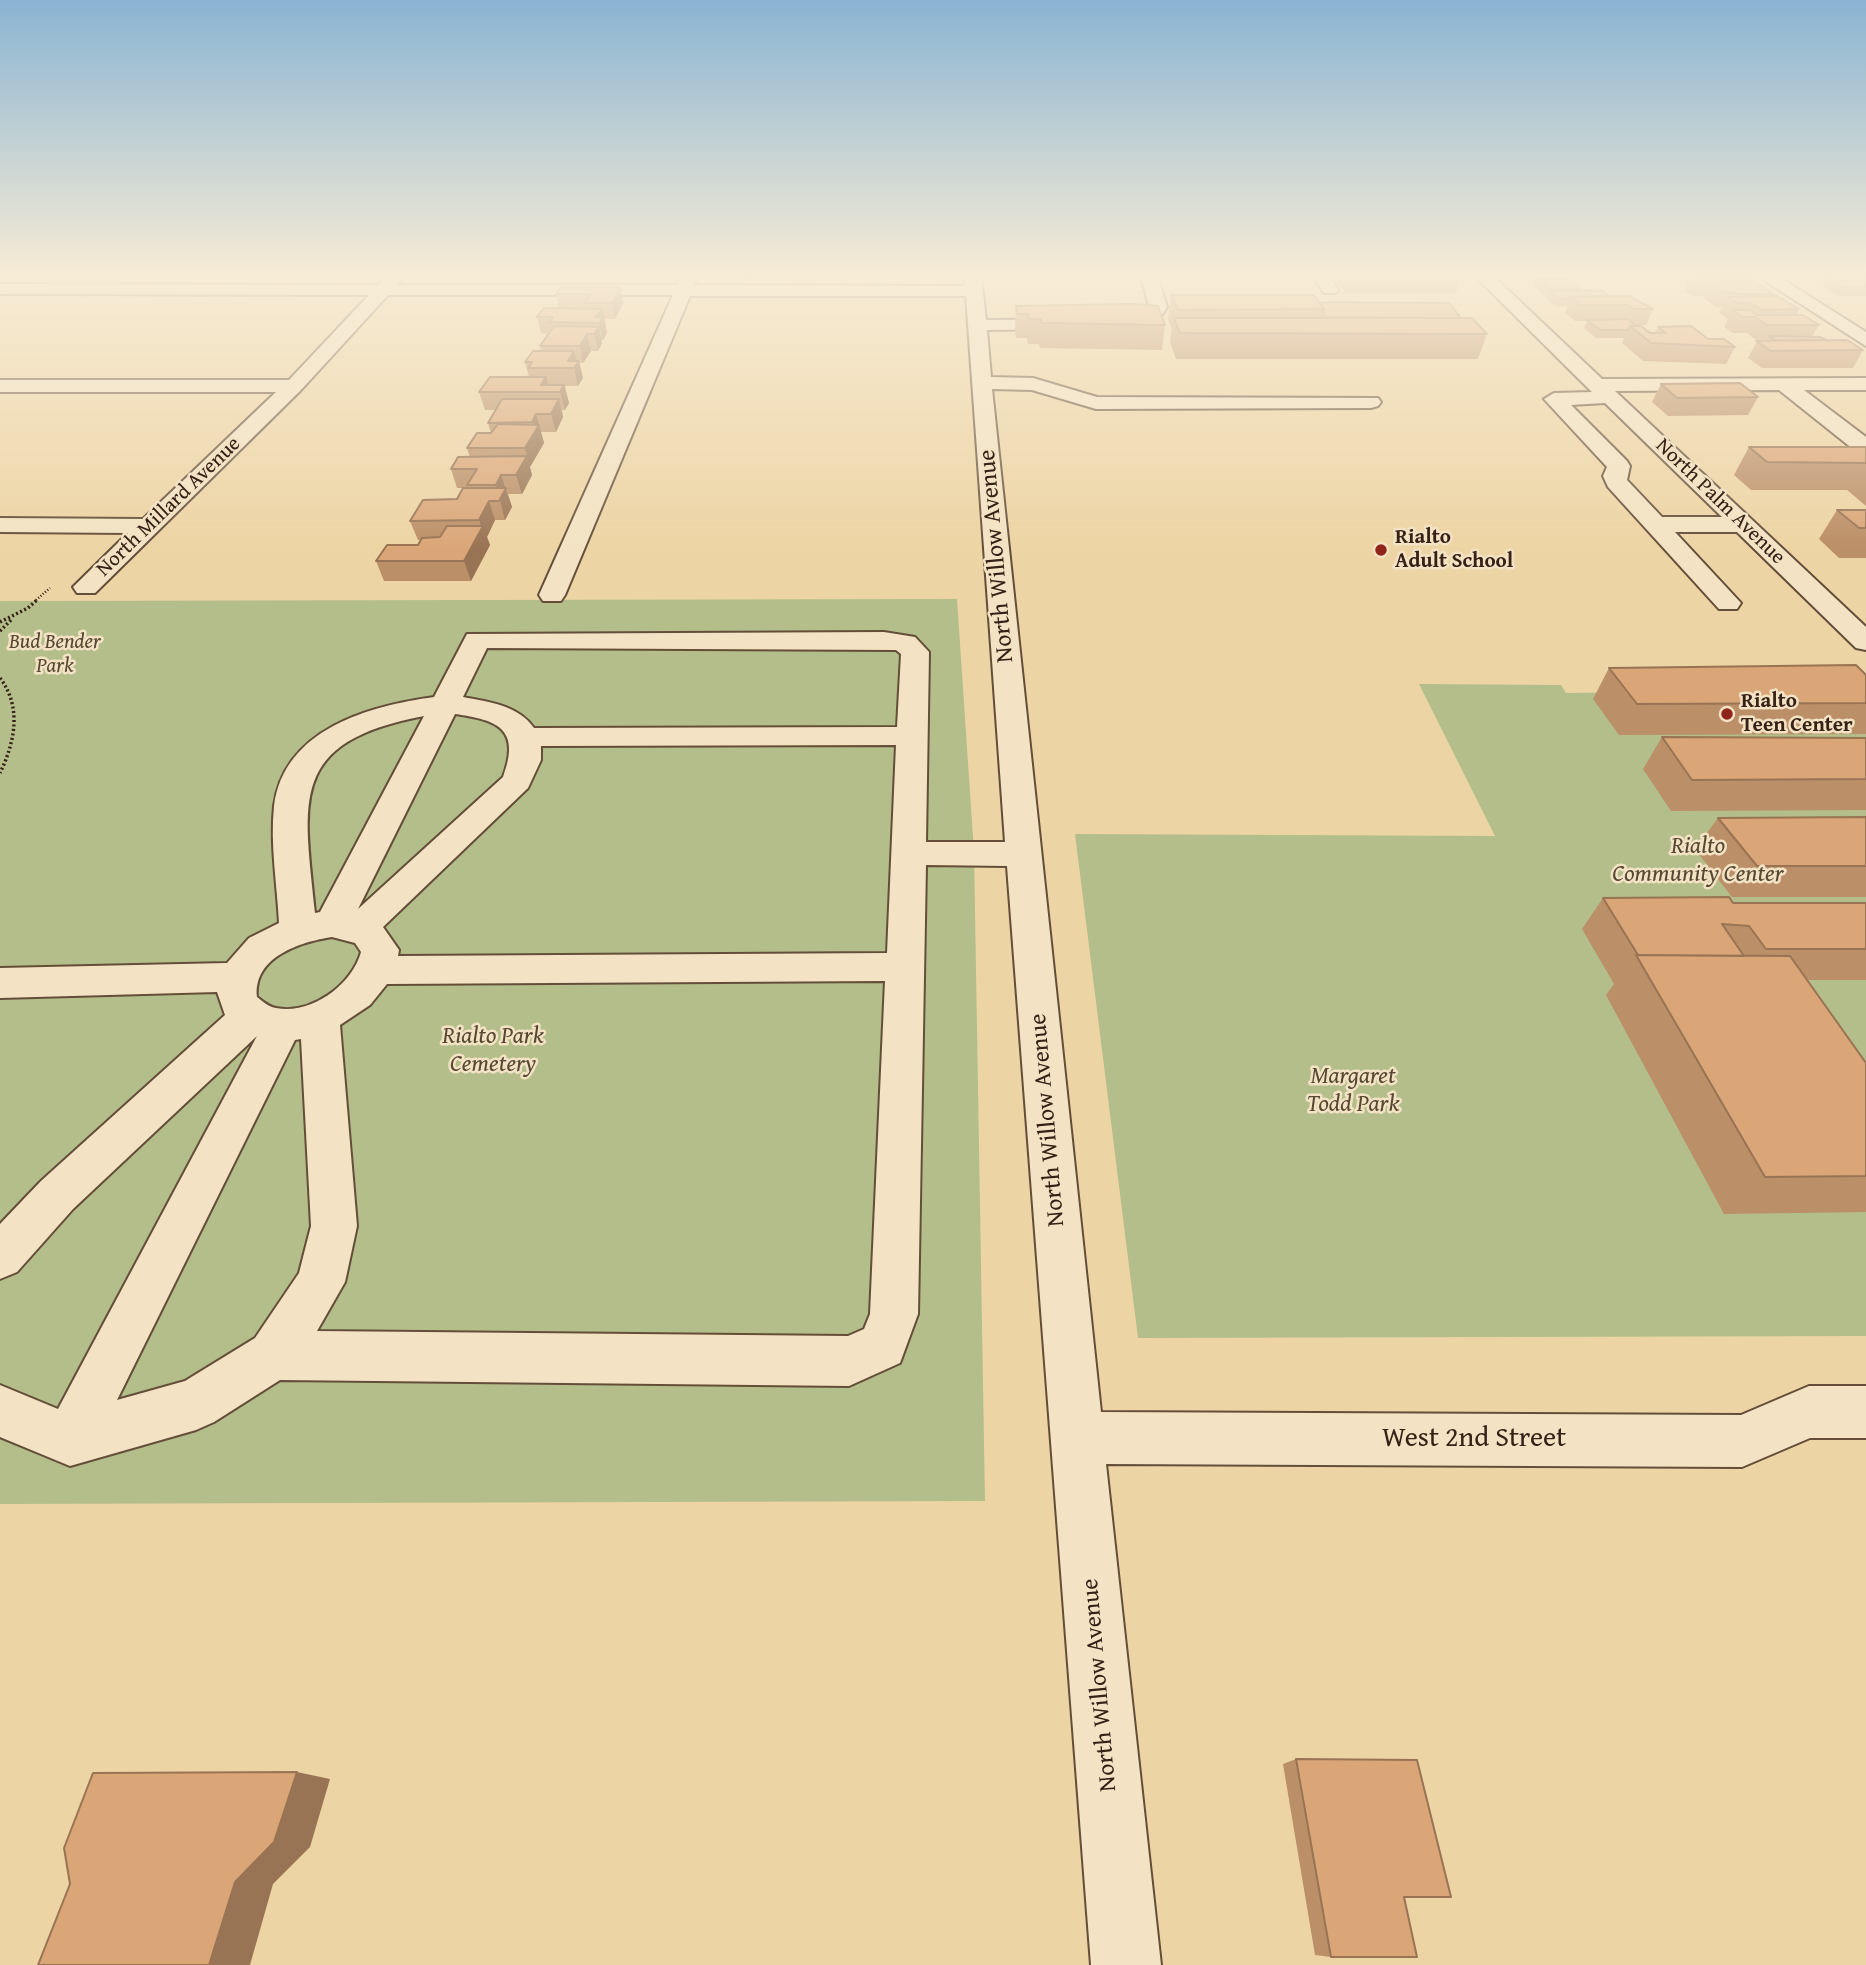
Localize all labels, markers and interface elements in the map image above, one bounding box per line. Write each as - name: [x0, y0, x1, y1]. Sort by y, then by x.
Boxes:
- street label: North Millard Avenue: [92, 432, 246, 582]
- street label: North Palm Avenue: [1650, 434, 1790, 570]
- street label: North Willow Avenue: [973, 448, 1021, 664]
- place label: Rialto Adult School: [1395, 525, 1513, 575]
- marker: Rialto Adult School: [1373, 542, 1389, 558]
- park label: Bud Bender Park: [9, 630, 101, 680]
- place label: Rialto Teen Center: [1741, 689, 1853, 739]
- marker: Rialto Teen Center: [1719, 706, 1735, 722]
- park label: Rialto Community Center: [1612, 833, 1784, 889]
- street label: North Willow Avenue: [1024, 1012, 1072, 1228]
- park label: Rialto Park Cemetery: [442, 1023, 544, 1079]
- park label: Margaret Todd Park: [1307, 1063, 1399, 1119]
- street label: West 2nd Street: [1382, 1422, 1566, 1456]
- street label: North Willow Avenue: [1076, 1577, 1124, 1793]

